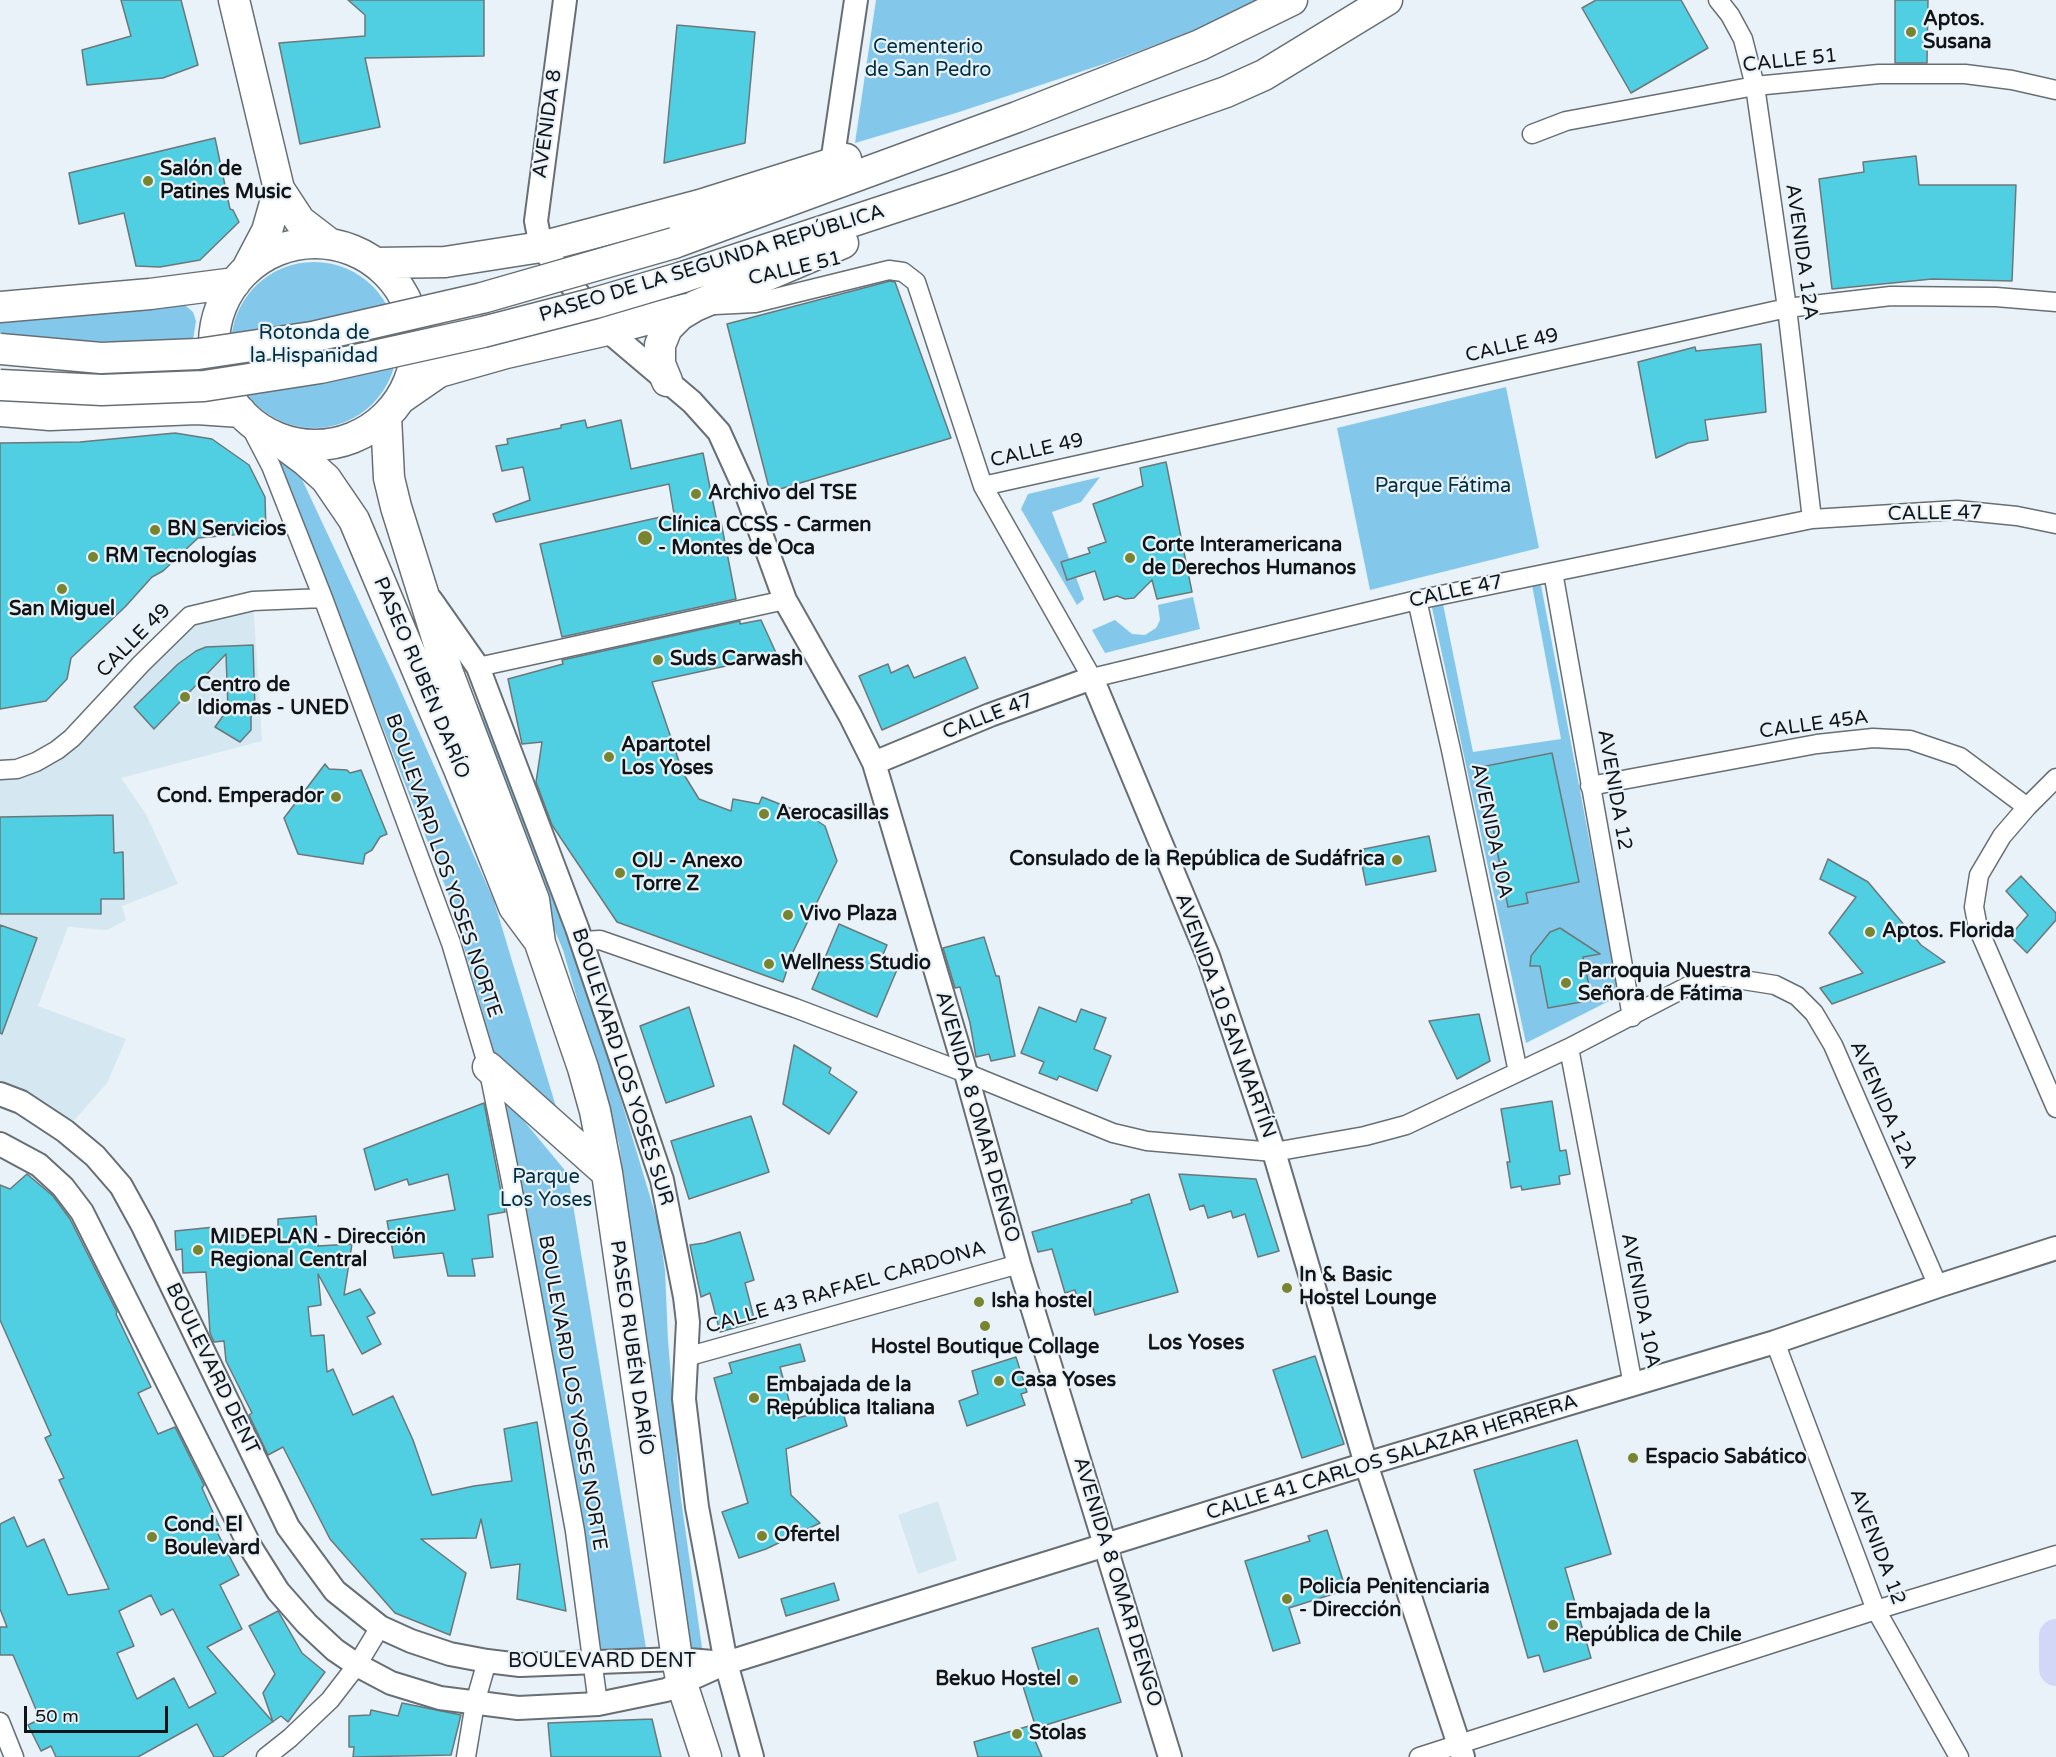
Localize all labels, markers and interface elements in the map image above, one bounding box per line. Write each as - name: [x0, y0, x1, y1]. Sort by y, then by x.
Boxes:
- place label: Aptos. Susana: [1923, 8, 1992, 55]
- marker: Aptos. Susana: [1904, 25, 1918, 39]
- park label: Cementerio de San Pedro: [865, 36, 991, 83]
- street label: CALLE 51: [1742, 44, 1838, 78]
- street label: AVENIDA 8: [528, 68, 568, 180]
- place label: Salón de Patines Music: [160, 158, 291, 205]
- marker: Salón de Patines Music: [141, 174, 155, 188]
- street label: AVENIDA 12A: [1780, 182, 1822, 322]
- street label: PASEO DE LA SEGUNDA REPÚBLICA: [536, 200, 888, 328]
- street label: CALLE 51: [746, 247, 844, 291]
- park label: Rotonda de la Hispanidad: [250, 322, 378, 369]
- street label: CALLE 49: [1463, 324, 1561, 368]
- street label: CALLE 49: [988, 429, 1086, 473]
- park label: Parque Fátima: [1375, 475, 1511, 499]
- place label: Archivo del TSE: [708, 482, 857, 506]
- marker: Archivo del TSE: [689, 487, 703, 501]
- street label: CALLE 47: [1887, 501, 1983, 527]
- place label: Clínica CCSS - Carmen - Montes de Oca: [658, 514, 871, 561]
- place label: BN Servicios: [167, 518, 286, 542]
- marker: BN Servicios: [148, 523, 162, 537]
- marker: Clínica CCSS - Carmen - Montes de Oca: [636, 529, 654, 547]
- place label: Corte Interamericana de Derechos Humanos: [1142, 534, 1356, 581]
- place label: RM Tecnologías: [105, 545, 257, 569]
- marker: RM Tecnologías: [86, 550, 100, 564]
- marker: Corte Interamericana de Derechos Humanos: [1123, 551, 1137, 565]
- street label: CALLE 47: [1407, 570, 1505, 614]
- street label: PASEO RUBÉN DARÍO: [368, 573, 474, 783]
- marker: San Miguel: [55, 582, 69, 596]
- place label: San Miguel: [9, 598, 115, 622]
- street label: CALLE 49: [92, 599, 176, 683]
- place label: Suds Carwash: [670, 648, 803, 672]
- marker: Suds Carwash: [651, 653, 665, 667]
- place label: Centro de Idiomas - UNED: [197, 674, 349, 721]
- street label: CALLE 47: [939, 689, 1037, 745]
- marker: Centro de Idiomas - UNED: [178, 690, 192, 704]
- street label: CALLE 45A: [1758, 705, 1870, 745]
- street label: BOULEVARD LOS YOSES NORTE: [380, 711, 506, 1021]
- street label: AVENIDA 12: [1592, 728, 1636, 852]
- place label: Apartotel Los Yoses: [621, 734, 713, 781]
- marker: Apartotel Los Yoses: [602, 750, 616, 764]
- street label: AVENIDA 10A: [1465, 761, 1517, 901]
- place label: Cond. Emperador: [157, 785, 324, 809]
- marker: Cond. Emperador: [329, 790, 343, 804]
- place label: Aerocasillas: [776, 802, 889, 826]
- marker: Aerocasillas: [757, 807, 771, 821]
- place label: Consulado de la República de Sudáfrica: [1009, 848, 1385, 872]
- place label: OIJ - Anexo Torre Z: [632, 850, 743, 897]
- marker: Consulado de la República de Sudáfrica: [1390, 853, 1404, 867]
- marker: OIJ - Anexo Torre Z: [613, 866, 627, 880]
- street label: AVENIDA 10 SAN MARTÍN: [1170, 890, 1280, 1142]
- place label: Vivo Plaza: [800, 903, 897, 927]
- marker: Vivo Plaza: [781, 908, 795, 922]
- place label: Aptos. Florida: [1882, 920, 2015, 944]
- street label: BOULEVARD LOS YOSES SUR: [566, 925, 678, 1209]
- marker: Aptos. Florida: [1863, 925, 1877, 939]
- place label: Wellness Studio: [781, 952, 931, 976]
- marker: Wellness Studio: [762, 957, 776, 971]
- place label: Parroquia Nuestra Señora de Fátima: [1578, 960, 1751, 1007]
- marker: Parroquia Nuestra Señora de Fátima: [1559, 976, 1573, 990]
- street label: AVENIDA 8 OMAR DENGO: [930, 989, 1024, 1245]
- street label: AVENIDA 12A: [1844, 1037, 1922, 1173]
- park label: Parque Los Yoses: [500, 1166, 592, 1213]
- place label: MIDEPLAN - Dirección Regional Central: [210, 1226, 426, 1273]
- street label: AVENIDA 10A: [1615, 1231, 1665, 1371]
- street label: BOULEVARD LOS YOSES NORTE: [532, 1233, 612, 1553]
- street label: CALLE 43 RAFAEL CARDONA: [703, 1236, 989, 1340]
- street label: PASEO RUBÉN DARÍO: [604, 1239, 658, 1457]
- marker: MIDEPLAN - Dirección Regional Central: [191, 1243, 205, 1257]
- place label: In & Basic Hostel Lounge: [1299, 1264, 1436, 1311]
- street label: BOULEVARD DENT: [160, 1279, 264, 1459]
- marker: In & Basic Hostel Lounge: [1280, 1281, 1294, 1295]
- place label: Isha hostel: [991, 1290, 1092, 1314]
- marker: Isha hostel: [972, 1295, 986, 1309]
- marker: Hostel Boutique Collage: [978, 1319, 992, 1333]
- district label: Los Yoses: [1147, 1330, 1245, 1356]
- place label: Hostel Boutique Collage: [871, 1336, 1099, 1360]
- place label: Casa Yoses: [1011, 1369, 1116, 1393]
- place label: Embajada de la República Italiana: [766, 1374, 935, 1421]
- marker: Casa Yoses: [992, 1374, 1006, 1388]
- street label: CALLE 41 CARLOS SALAZAR HERRERA: [1203, 1390, 1581, 1526]
- marker: Embajada de la República Italiana: [747, 1391, 761, 1405]
- place label: Espacio Sabático: [1645, 1446, 1807, 1470]
- marker: Espacio Sabático: [1626, 1451, 1640, 1465]
- street label: AVENIDA 8 OMAR DENGO: [1067, 1454, 1167, 1710]
- street label: AVENIDA 12: [1844, 1486, 1910, 1608]
- place label: Cond. El Boulevard: [164, 1514, 260, 1561]
- place label: Ofertel: [774, 1524, 840, 1548]
- marker: Ofertel: [755, 1529, 769, 1543]
- marker: Cond. El Boulevard: [145, 1530, 159, 1544]
- place label: Policía Penitenciaria - Dirección: [1299, 1576, 1490, 1623]
- marker: Policía Penitenciaria - Dirección: [1280, 1592, 1294, 1606]
- place label: Embajada de la República de Chile: [1565, 1601, 1742, 1648]
- marker: Embajada de la República de Chile: [1546, 1618, 1560, 1632]
- street label: BOULEVARD DENT: [508, 1650, 696, 1674]
- place label: Bekuo Hostel: [935, 1668, 1061, 1692]
- marker: Bekuo Hostel: [1066, 1673, 1080, 1687]
- scale bar: [27, 1694, 171, 1732]
- text: 50 m: [35, 1705, 79, 1727]
- place label: Stolas: [1029, 1722, 1086, 1746]
- marker: Stolas: [1010, 1727, 1024, 1741]

